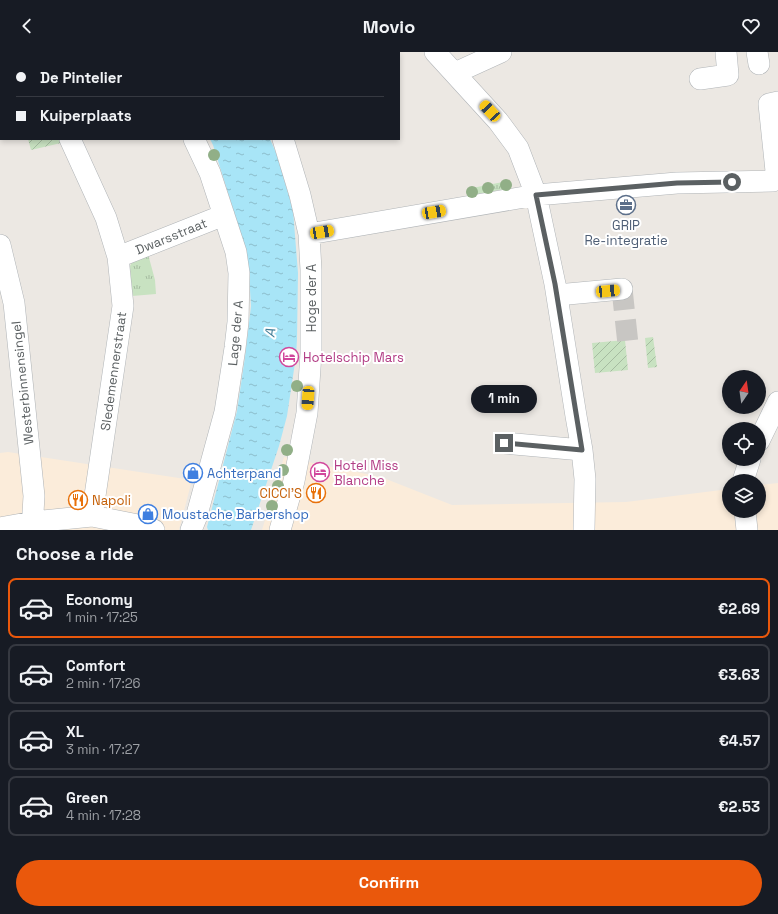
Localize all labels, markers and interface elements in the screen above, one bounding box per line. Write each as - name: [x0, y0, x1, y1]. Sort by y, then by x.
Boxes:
- icon: back: [16, 15, 38, 37]
- text: Movio: [363, 15, 415, 38]
- icon: heart: [740, 15, 762, 37]
- text: De Pintelier: [40, 68, 122, 87]
- car: [477, 98, 503, 124]
- text: Kuiperplaats: [40, 106, 132, 125]
- route start: [723, 173, 741, 191]
- office icon: GRIP Re-integratie: [615, 194, 637, 216]
- car: [421, 204, 447, 220]
- street label: Dwarsstraat: [133, 214, 210, 259]
- place label: GRIP Re-integratie: [584, 217, 668, 249]
- car: [309, 224, 335, 240]
- street label: Hoge der A: [303, 264, 320, 332]
- car: [596, 284, 620, 298]
- street label: Lage der A: [224, 299, 247, 367]
- street label: Sledemennerstraat: [97, 310, 130, 432]
- street label: Westerbinnensingel: [8, 320, 37, 446]
- water label: A: [260, 327, 280, 339]
- hotel icon: Hotelschip Mars: [278, 346, 300, 368]
- place label: Hotelschip Mars: [303, 349, 404, 366]
- north arrow: [722, 370, 766, 414]
- map controls: [722, 370, 766, 518]
- callout: 1 min: [471, 385, 537, 413]
- car: [301, 386, 315, 410]
- text: 1 min: [488, 390, 520, 407]
- button: locate: [722, 422, 766, 466]
- route end: [495, 434, 513, 452]
- place label: Hotel Miss Blanche: [334, 457, 399, 489]
- hotel icon: Hotel Miss Blanche: [309, 461, 331, 483]
- shop icon: Achterpand: [182, 462, 204, 484]
- place label: Achterpand: [207, 465, 281, 482]
- button: layers: [722, 474, 766, 518]
- restaurant icon: CICCI'S: [305, 482, 327, 504]
- place label: CICCI'S: [259, 485, 302, 502]
- restaurant icon: Napoli: [67, 489, 89, 511]
- place label: Napoli: [92, 492, 131, 509]
- shop icon: Moustache Barbershop: [137, 503, 159, 525]
- place label: Moustache Barbershop: [162, 506, 309, 523]
- text: Choose a ride: [16, 542, 134, 565]
- icon: car: [18, 590, 54, 626]
- text: Economy: [66, 590, 133, 609]
- text: €2.69: [718, 599, 760, 618]
- text: 1 min · 17:25: [66, 609, 138, 626]
- icon: car: [18, 656, 54, 692]
- text: Comfort: [66, 656, 126, 675]
- text: €3.63: [718, 665, 760, 684]
- text: 2 min · 17:26: [66, 675, 140, 692]
- icon: car: [18, 722, 54, 758]
- text: XL: [66, 722, 84, 741]
- text: €4.57: [719, 731, 760, 750]
- text: 3 min · 17:27: [66, 741, 140, 758]
- icon: car: [18, 788, 54, 824]
- text: Green: [66, 788, 108, 807]
- text: €2.53: [718, 797, 760, 816]
- text: 4 min · 17:28: [66, 807, 141, 824]
- button: Confirm: [16, 860, 762, 906]

